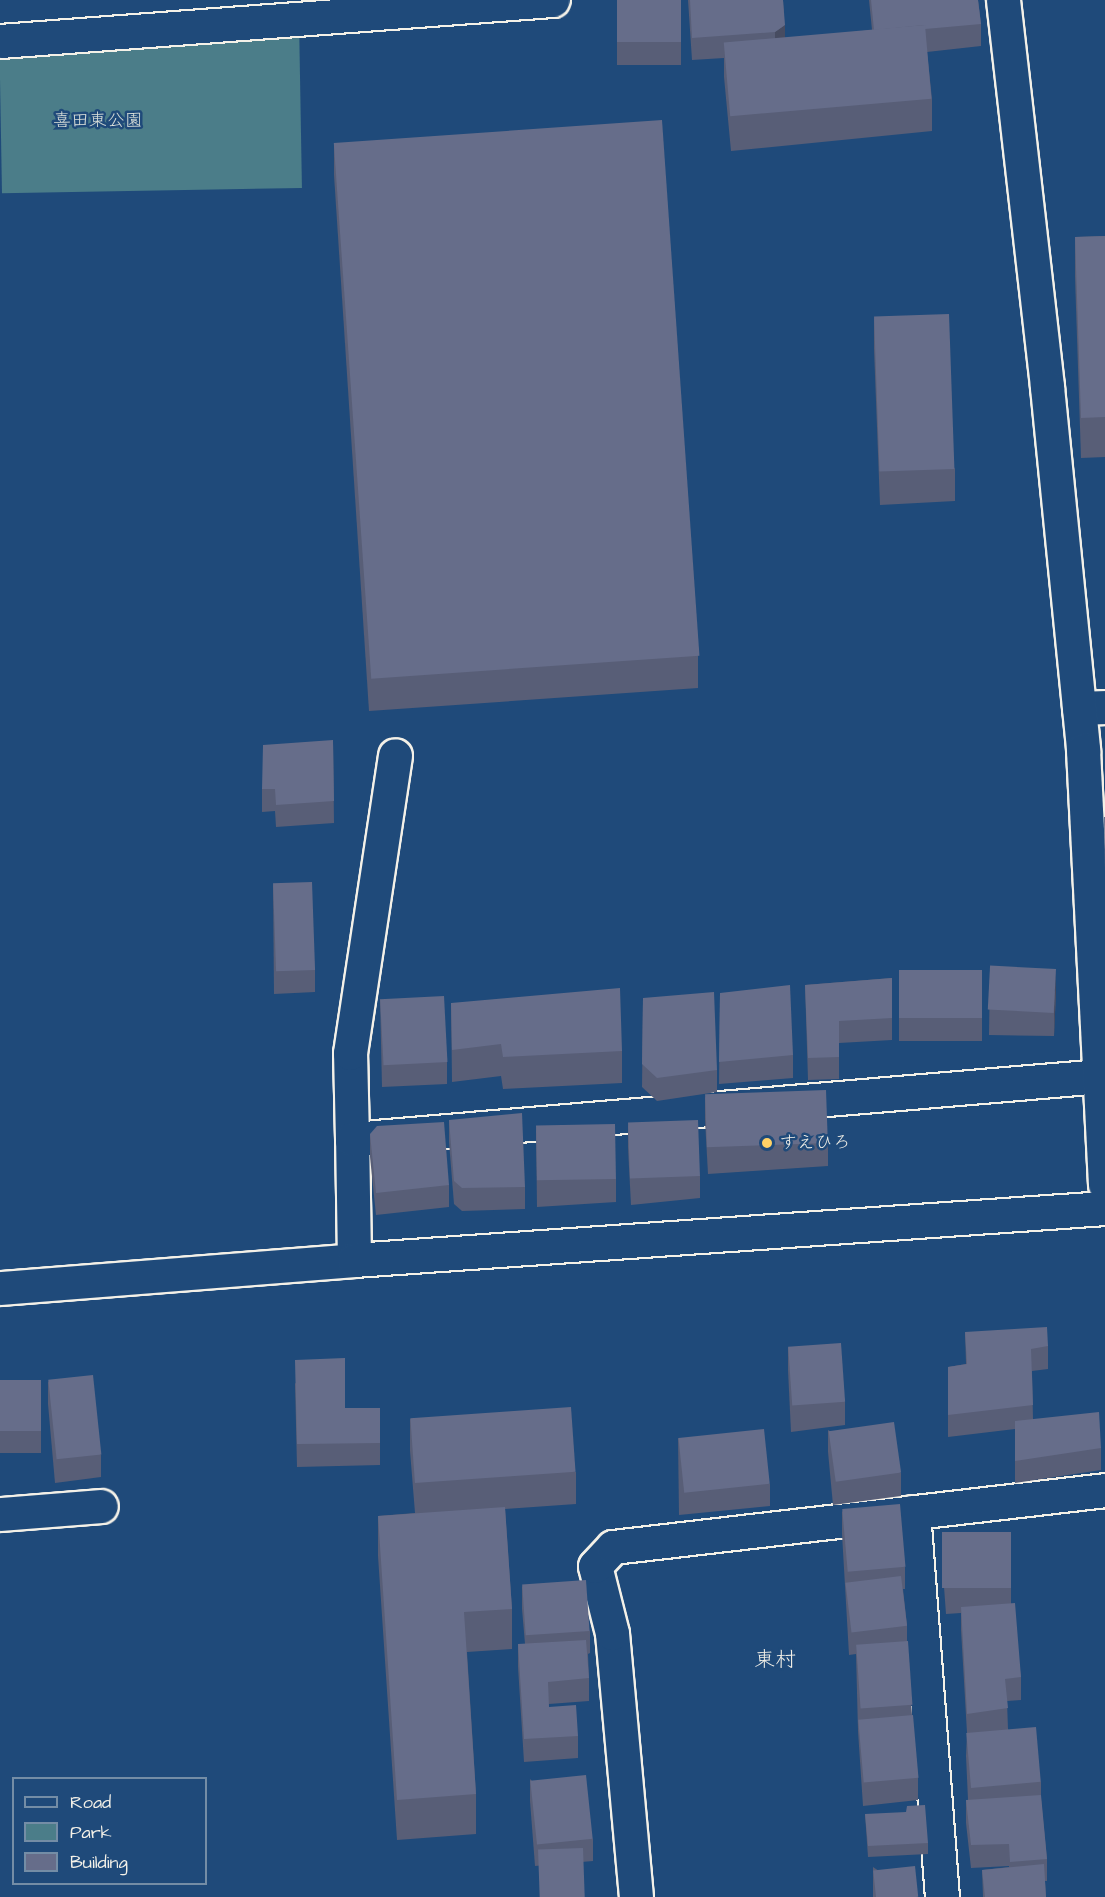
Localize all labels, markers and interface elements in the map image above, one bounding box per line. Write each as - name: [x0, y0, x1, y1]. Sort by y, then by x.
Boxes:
- park label: 喜田東公園: [53, 110, 143, 132]
- place label: すえひろ: [779, 1132, 851, 1154]
- marker: すえひろ: [760, 1136, 774, 1150]
- district label: 東村: [754, 1647, 796, 1673]
- legend: [12, 1777, 207, 1885]
- text: Road: [70, 1790, 111, 1815]
- text: Park: [70, 1820, 112, 1845]
- text: Building: [70, 1850, 128, 1875]

